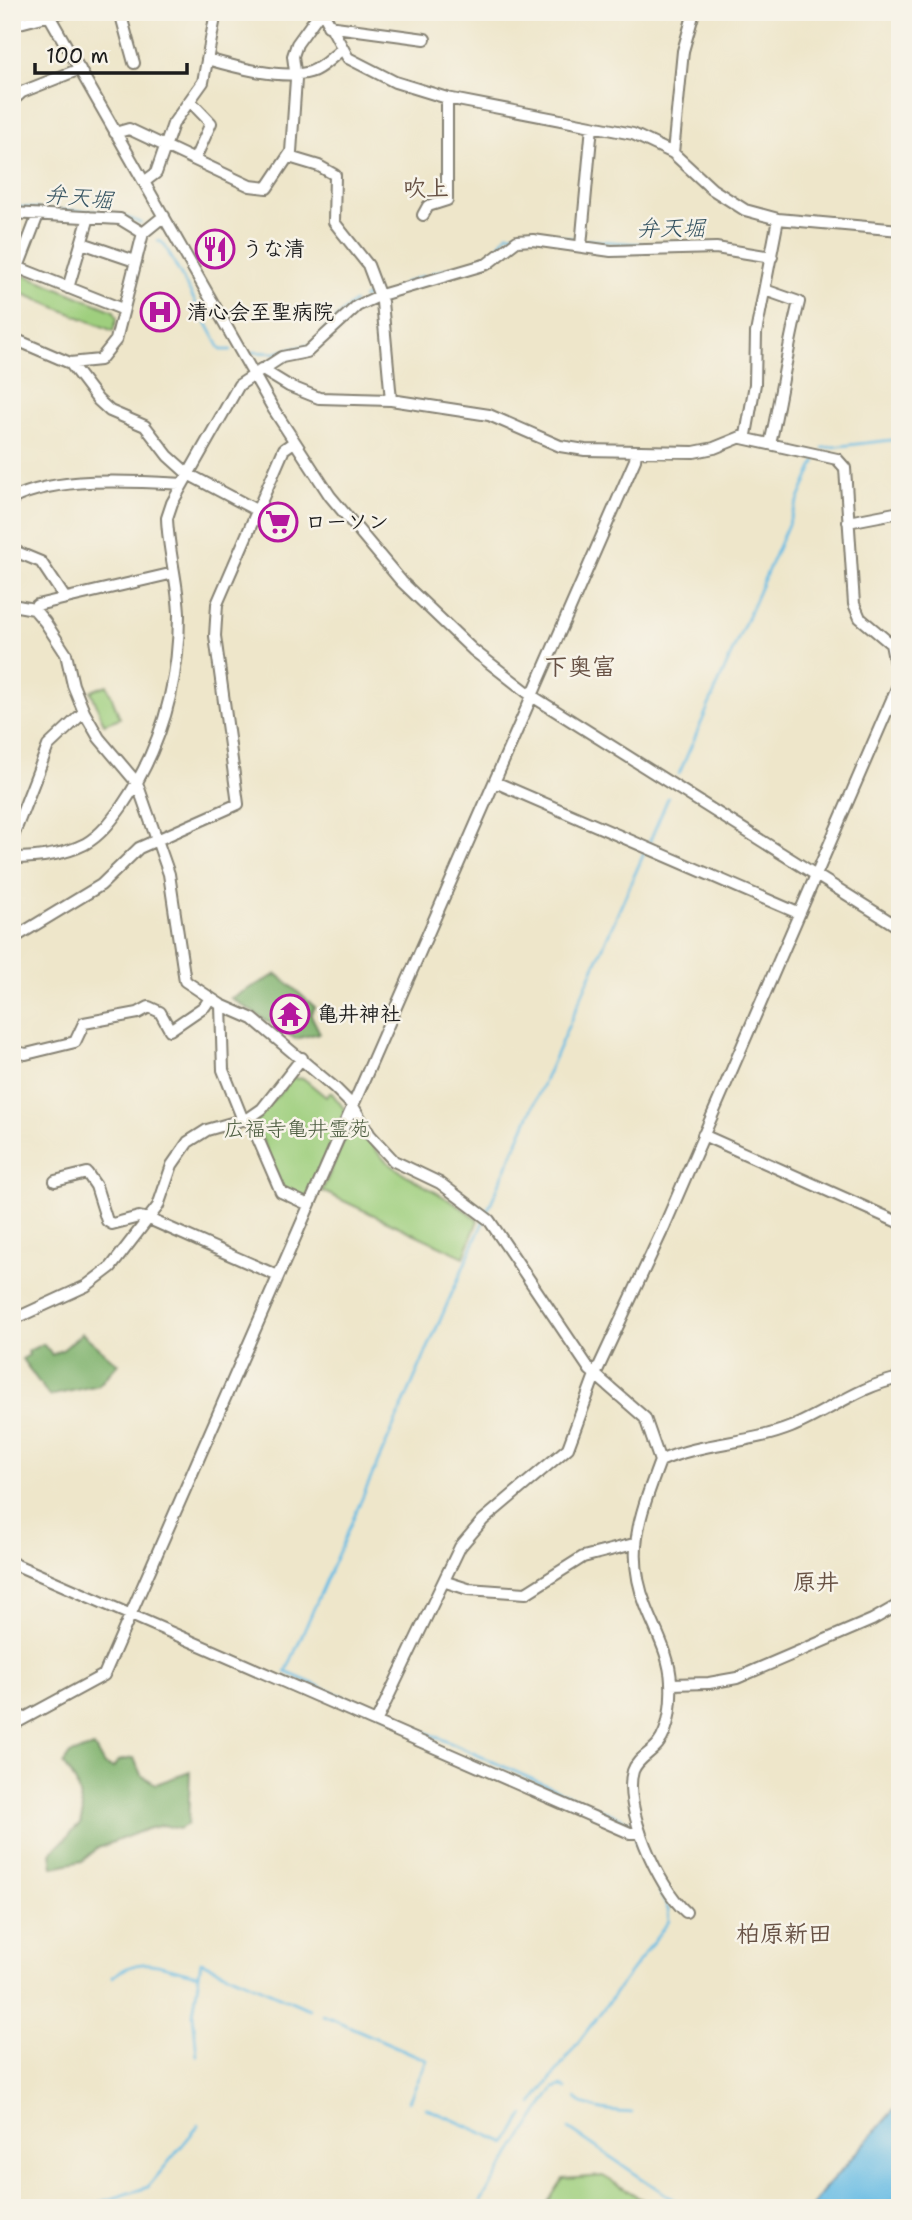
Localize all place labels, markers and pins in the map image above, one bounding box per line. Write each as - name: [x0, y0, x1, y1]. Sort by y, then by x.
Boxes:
- restaurant icon: うな清: [194, 228, 236, 270]
- place label: うな清: [242, 235, 305, 263]
- hospital icon: 清心会至聖病院: [139, 291, 181, 333]
- place label: 清心会至聖病院: [187, 298, 334, 326]
- supermarket icon: ローソン: [257, 501, 299, 543]
- place label: ローソン: [305, 508, 389, 536]
- temple icon: 亀井神社: [269, 993, 311, 1035]
- place label: 亀井神社: [317, 1000, 401, 1028]

